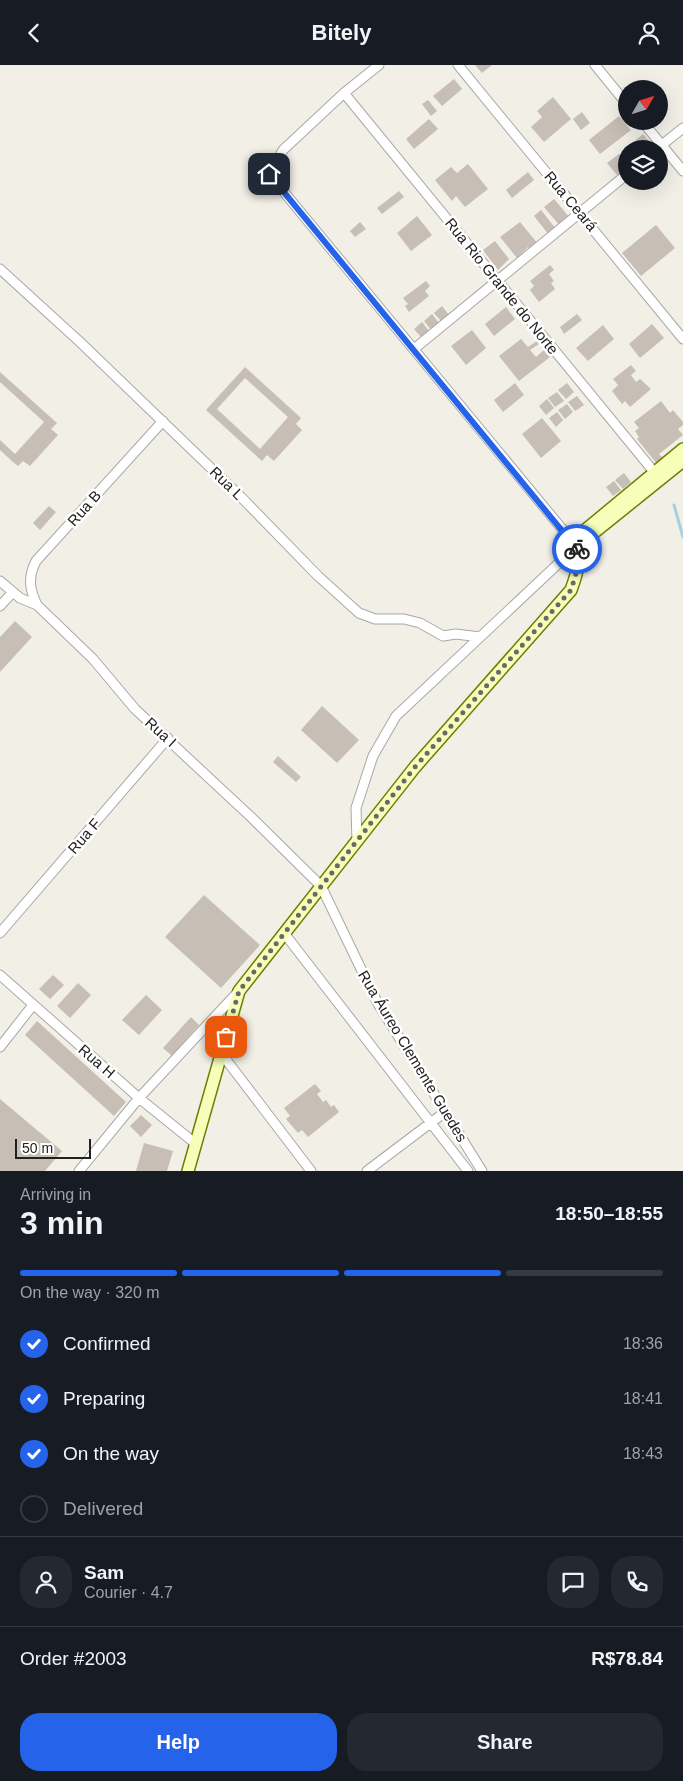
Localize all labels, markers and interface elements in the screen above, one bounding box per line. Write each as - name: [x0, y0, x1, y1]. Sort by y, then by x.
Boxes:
- icon: back: [20, 19, 48, 47]
- icon: person: [635, 19, 663, 47]
- text: Bitely: [312, 20, 371, 45]
- north arrow: [618, 80, 668, 130]
- map controls: [618, 80, 668, 190]
- button: layers: [618, 140, 668, 190]
- pin: [248, 153, 290, 195]
- icon: home: [255, 160, 283, 188]
- street label: Rua Ceará: [541, 168, 601, 235]
- street label: Rua Rio Grande do Norte: [442, 215, 562, 357]
- street label: Rua L: [207, 463, 247, 503]
- street label: Rua B: [64, 487, 104, 529]
- courier: [552, 524, 602, 574]
- icon: bike: [563, 535, 591, 563]
- street label: Rua I: [142, 714, 180, 750]
- street label: Rua F: [64, 815, 104, 857]
- street label: Rua Áureo Clemente Guedes: [355, 967, 471, 1145]
- pin: [205, 1016, 247, 1058]
- icon: bag: [212, 1023, 240, 1051]
- street label: Rua H: [75, 1041, 119, 1081]
- scale bar: [15, 1136, 91, 1159]
- text: 50 m: [22, 1140, 53, 1156]
- text: Arriving in: [20, 1186, 91, 1203]
- text: 18:50–18:55: [555, 1203, 663, 1224]
- text: 3 min: [20, 1205, 104, 1241]
- text: On the way · 320 m: [20, 1284, 160, 1301]
- icon: check: [20, 1330, 48, 1358]
- text: Confirmed: [63, 1333, 151, 1354]
- text: 18:36: [623, 1335, 663, 1352]
- icon: check: [20, 1385, 48, 1413]
- text: Preparing: [63, 1388, 145, 1409]
- text: 18:41: [623, 1390, 663, 1407]
- icon: check: [20, 1440, 48, 1468]
- text: On the way: [63, 1443, 159, 1464]
- text: 18:43: [623, 1445, 663, 1462]
- text: Delivered: [63, 1498, 143, 1519]
- button: person: [20, 1556, 72, 1608]
- button: chat: [547, 1556, 599, 1608]
- button: phone: [611, 1556, 663, 1608]
- text: Sam: [84, 1562, 124, 1583]
- text: Courier · 4.7: [84, 1584, 173, 1601]
- text: Order #2003: [20, 1648, 127, 1669]
- text: R$78.84: [591, 1648, 663, 1669]
- button: Help: [20, 1713, 337, 1771]
- button: Share: [347, 1713, 663, 1771]

